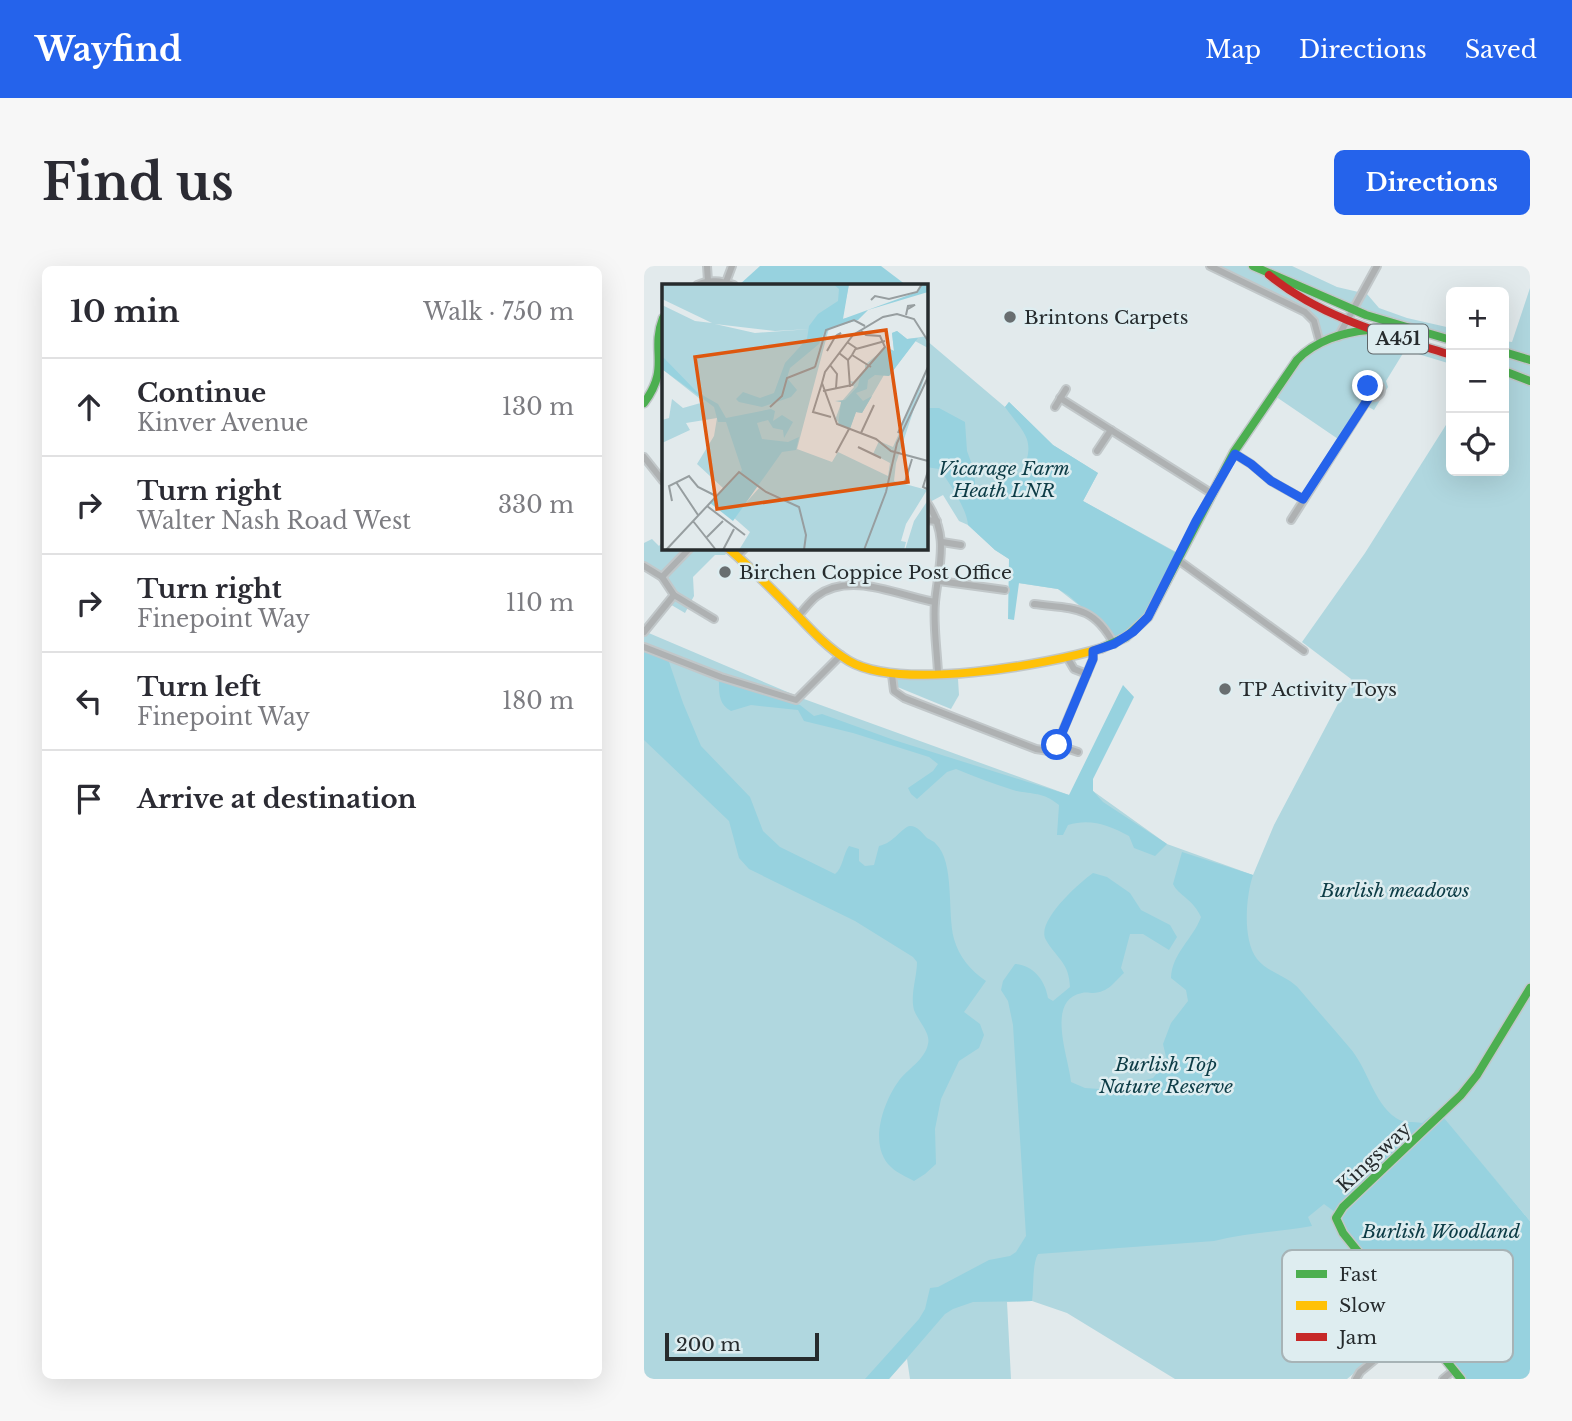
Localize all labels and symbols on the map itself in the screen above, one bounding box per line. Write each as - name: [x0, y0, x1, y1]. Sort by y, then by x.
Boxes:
- inset map: [662, 284, 928, 550]
- place label: Brintons Carpets: [1024, 306, 1188, 329]
- marker: Brintons Carpets: [1002, 309, 1018, 325]
- road number: A451: [1368, 324, 1428, 354]
- route end: [1352, 370, 1383, 401]
- park label: Vicarage Farm Heath LNR: [938, 457, 1070, 502]
- place label: Birchen Coppice Post Office: [739, 561, 1012, 584]
- marker: Birchen Coppice Post Office: [717, 564, 733, 580]
- place label: TP Activity Toys: [1239, 678, 1397, 701]
- marker: TP Activity Toys: [1217, 681, 1233, 697]
- route start: [1041, 729, 1072, 760]
- park label: Burlish meadows: [1320, 879, 1469, 902]
- park label: Burlish Top Nature Reserve: [1098, 1053, 1233, 1098]
- street label: Kingsway: [1332, 1117, 1416, 1197]
- park label: Burlish Woodland: [1361, 1220, 1521, 1243]
- legend: [1282, 1250, 1513, 1362]
- text: Fast: [1339, 1263, 1378, 1286]
- text: Slow: [1339, 1294, 1386, 1317]
- text: Jam: [1336, 1326, 1377, 1349]
- scale bar: [665, 1330, 819, 1362]

